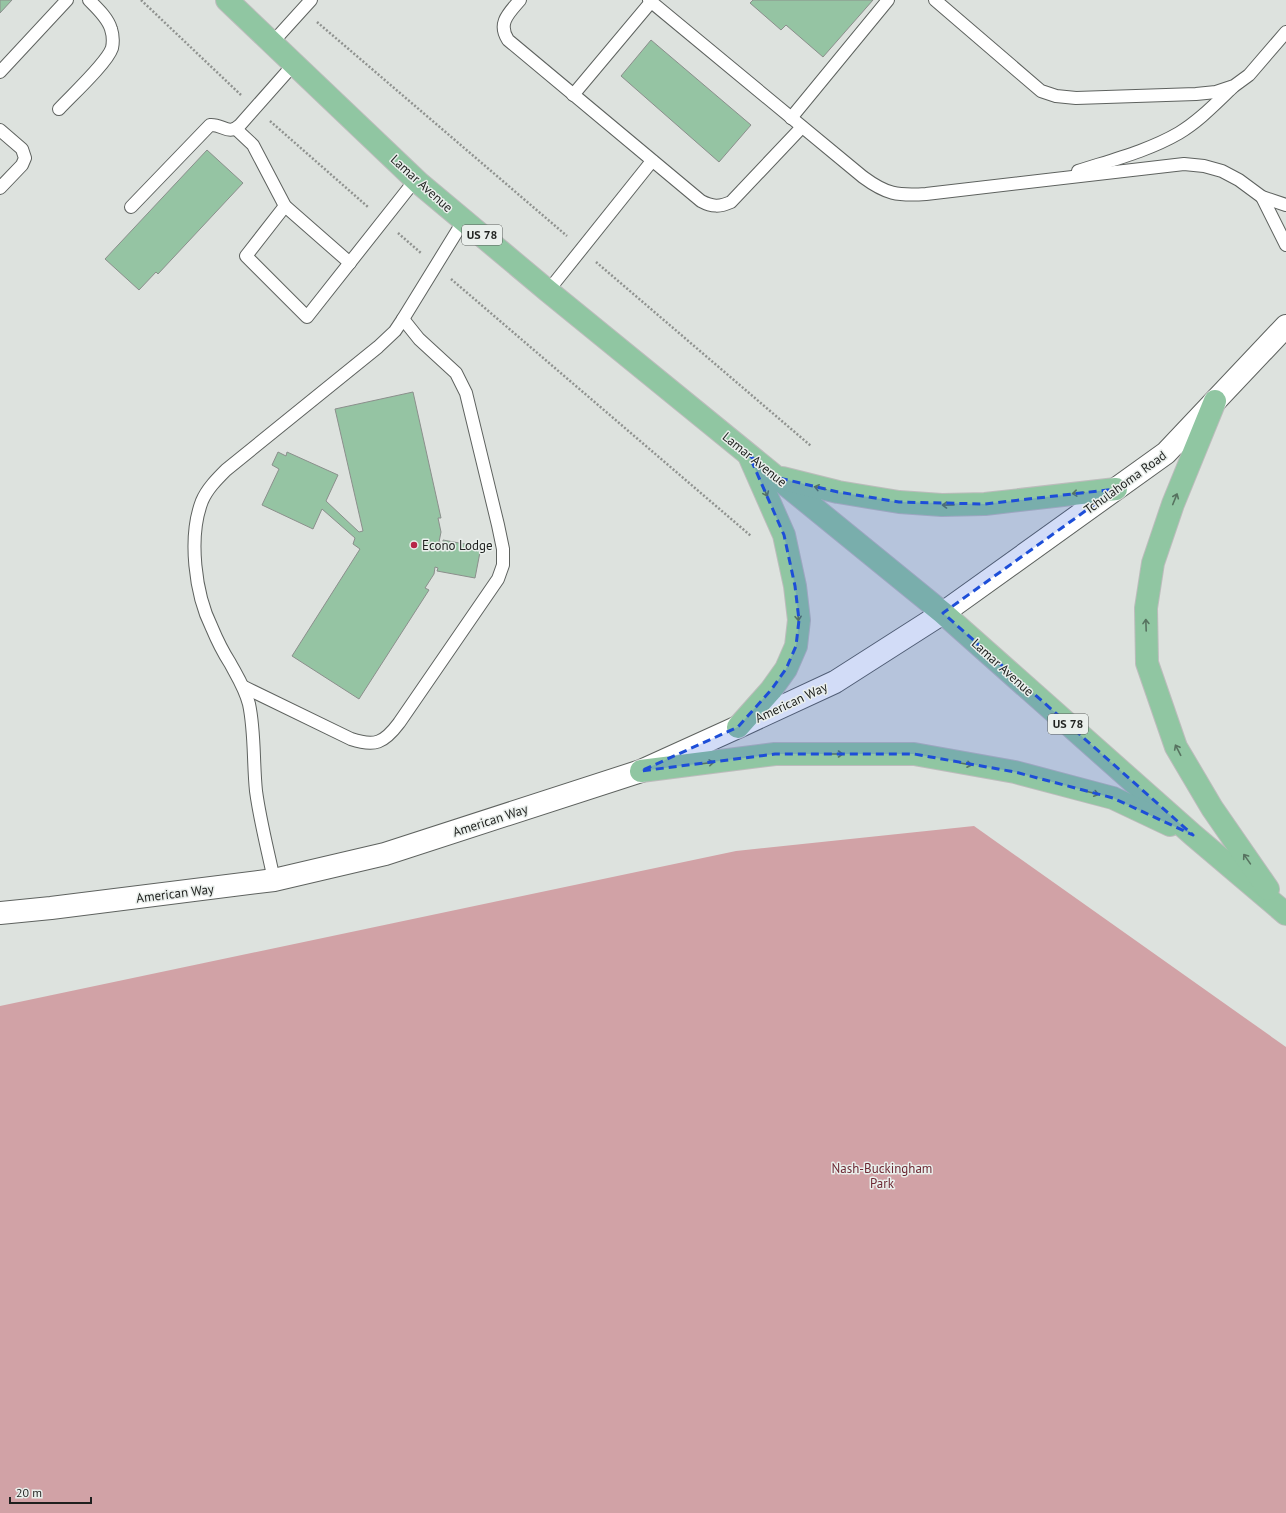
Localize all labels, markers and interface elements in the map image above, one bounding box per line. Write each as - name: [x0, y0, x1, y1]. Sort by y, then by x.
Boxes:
- street label: Lamar Avenue: [387, 151, 456, 216]
- road number: US 78: [462, 225, 502, 245]
- street label: Lamar Avenue: [719, 428, 790, 491]
- street label: Tchulahoma Road: [1081, 447, 1170, 518]
- one-way arrow: [813, 483, 826, 491]
- one-way arrow: [761, 484, 769, 496]
- one-way arrow: [1071, 490, 1084, 497]
- one-way arrow: [1172, 494, 1179, 506]
- one-way arrow: [942, 501, 955, 509]
- place label: Econo Lodge: [422, 537, 493, 554]
- marker: Econo Lodge: [409, 540, 419, 550]
- one-way arrow: [795, 608, 802, 621]
- one-way arrow: [1142, 619, 1150, 632]
- street label: Lamar Avenue: [968, 635, 1037, 700]
- street label: American Way: [752, 678, 830, 727]
- road number: US 78: [1048, 714, 1088, 734]
- one-way arrow: [1174, 744, 1181, 756]
- one-way arrow: [830, 750, 843, 758]
- one-way arrow: [701, 759, 714, 766]
- one-way arrow: [959, 760, 972, 768]
- one-way arrow: [1086, 789, 1099, 797]
- street label: American Way: [450, 800, 530, 841]
- one-way arrow: [1243, 854, 1251, 865]
- street label: American Way: [135, 880, 215, 907]
- park label: Nash-Buckingham Park: [832, 1160, 932, 1192]
- scale bar: [10, 1479, 91, 1505]
- text: 20 m: [16, 1485, 42, 1500]

